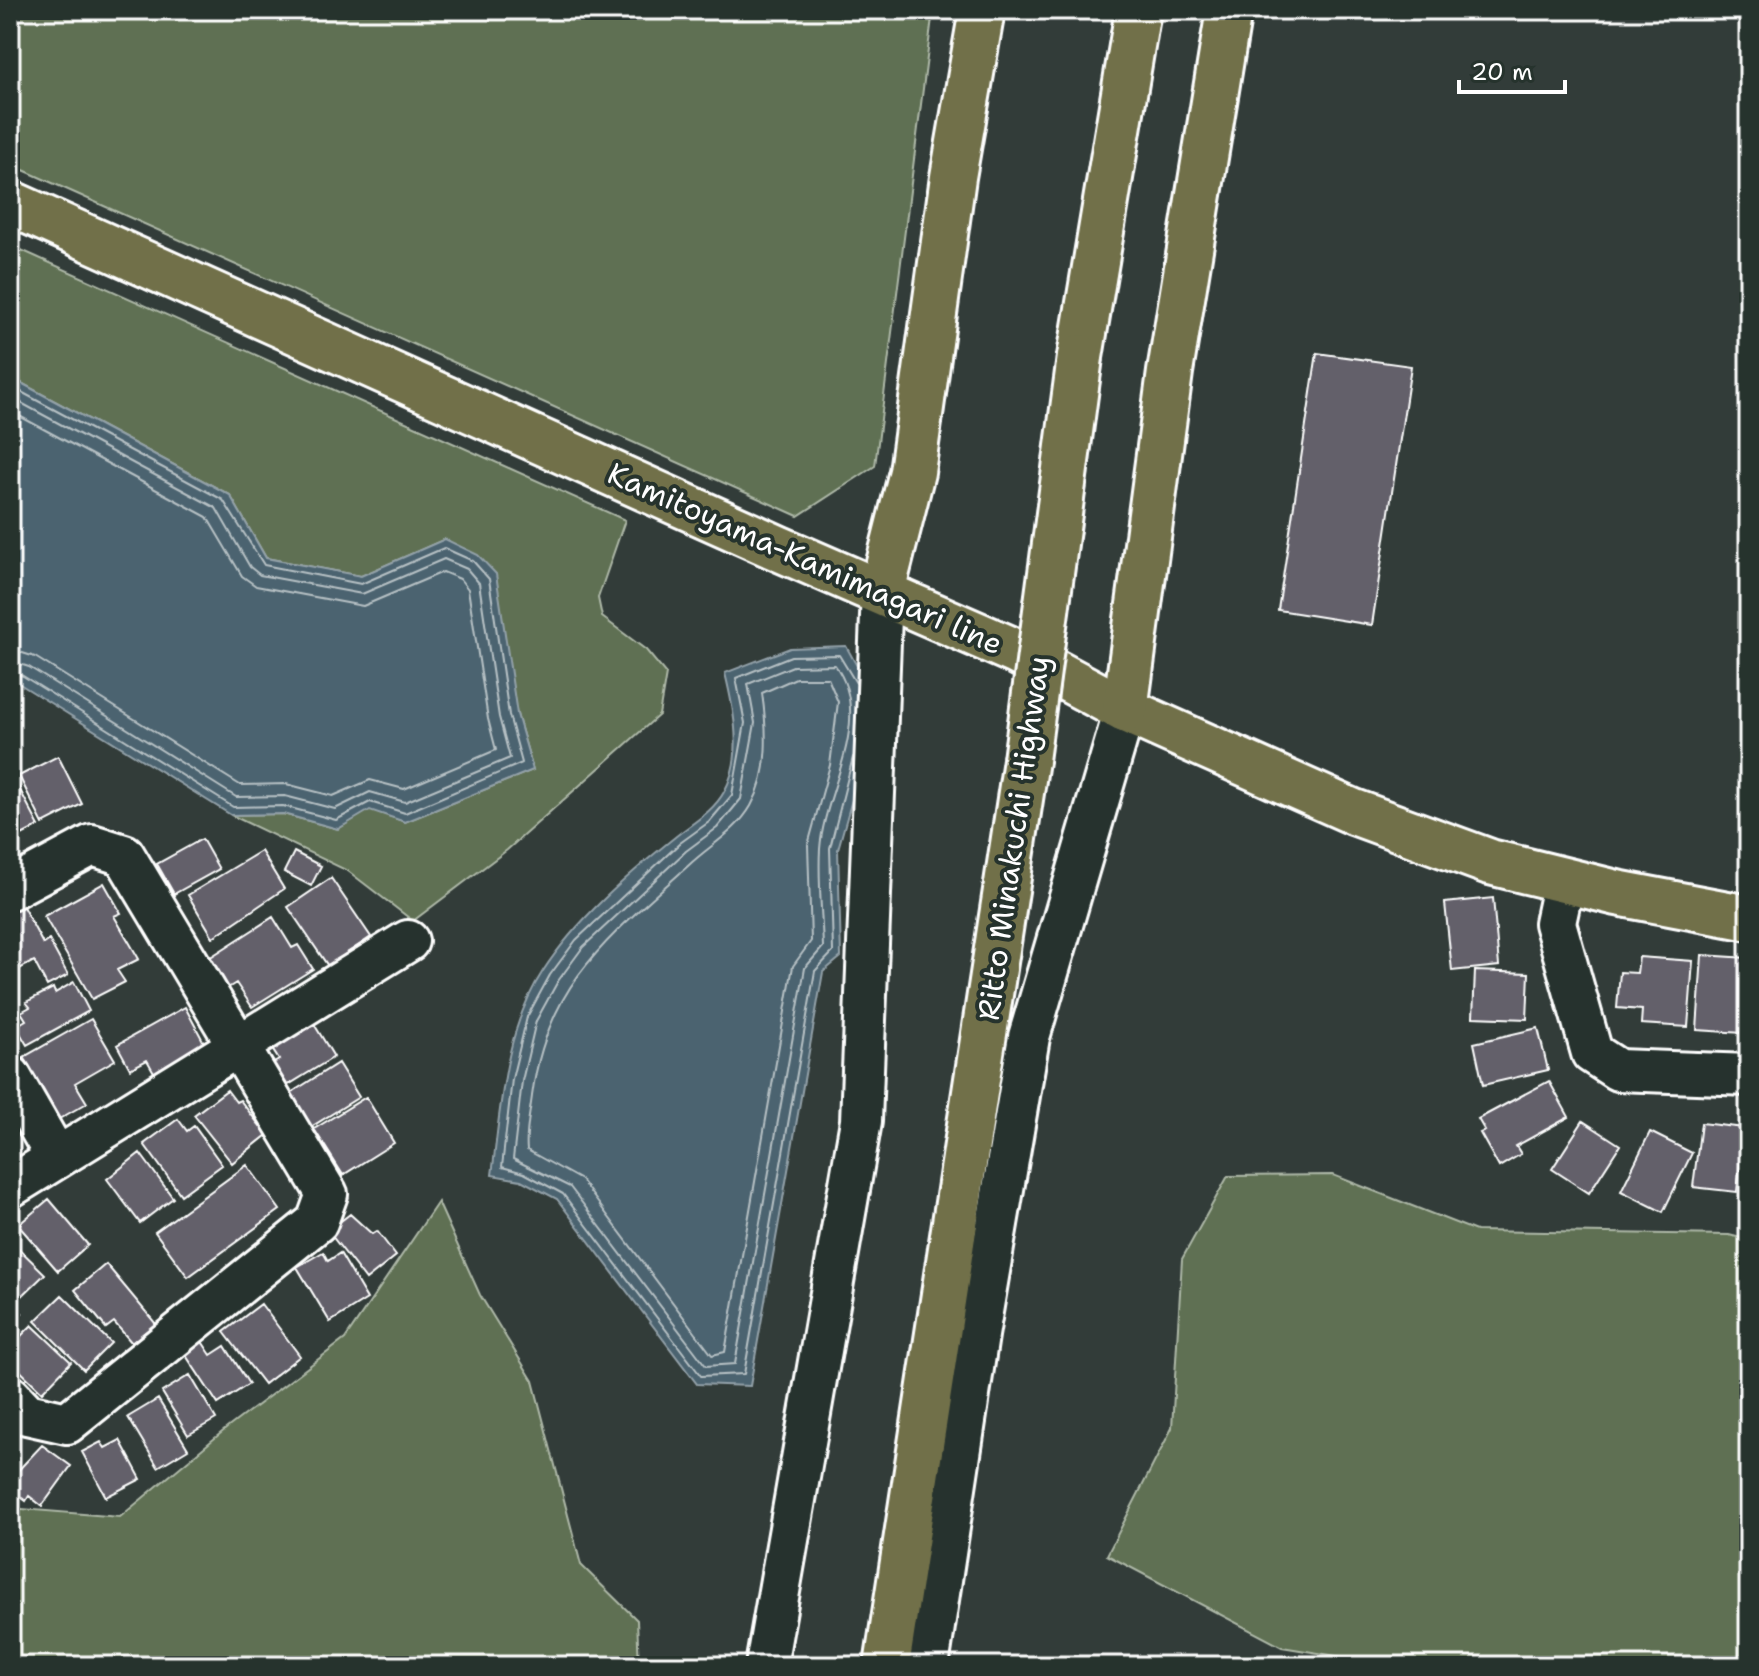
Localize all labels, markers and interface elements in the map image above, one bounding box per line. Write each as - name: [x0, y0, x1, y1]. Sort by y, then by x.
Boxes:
- scale bar: [1459, 44, 1565, 94]
- text: 20 m: [1471, 56, 1533, 88]
- street label: Kamitoyama-Kamimagari line: [601, 453, 1009, 664]
- street label: Ritto Minakuchi Highway: [968, 653, 1059, 1023]

